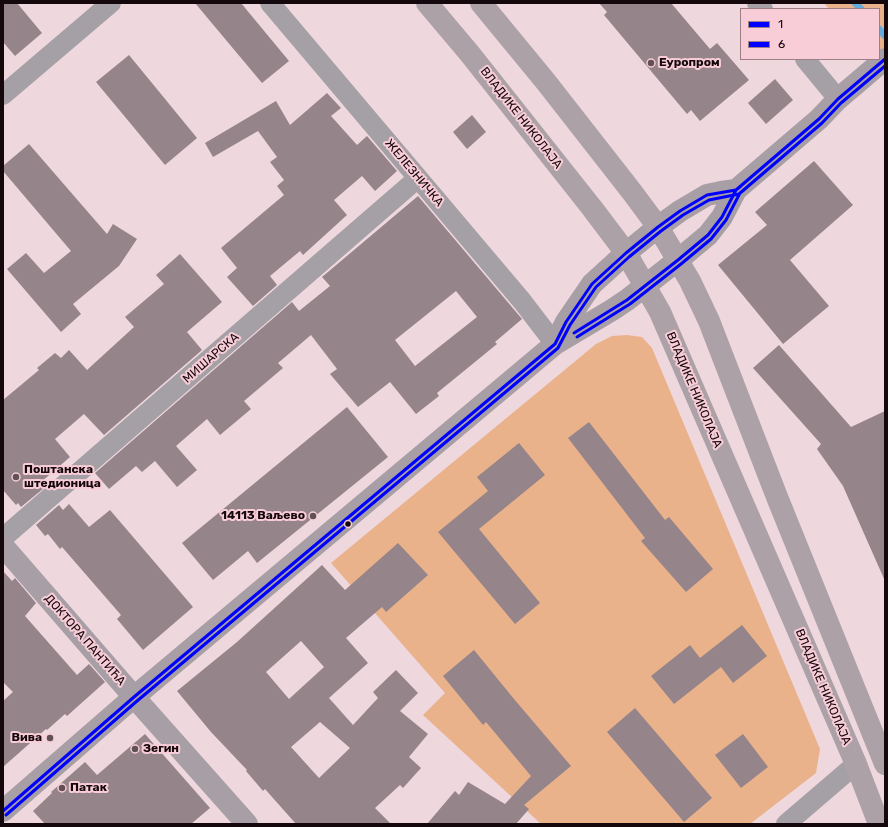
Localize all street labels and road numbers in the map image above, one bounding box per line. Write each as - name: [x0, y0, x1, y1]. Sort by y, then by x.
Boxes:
- street label: ВЛАДИКЕ НИКОЛАЈА: [477, 64, 565, 172]
- street label: ЖЕЛЕЗНИЧКА: [382, 136, 446, 210]
- street label: МИШАРСКА: [180, 330, 242, 386]
- street label: ВЛАДИКЕ НИКОЛАЈА: [663, 330, 725, 450]
- street label: ДОКТОРА ПАНТИЋА: [42, 592, 128, 688]
- street label: ВЛАДИКЕ НИКОЛАЈА: [792, 627, 854, 747]

